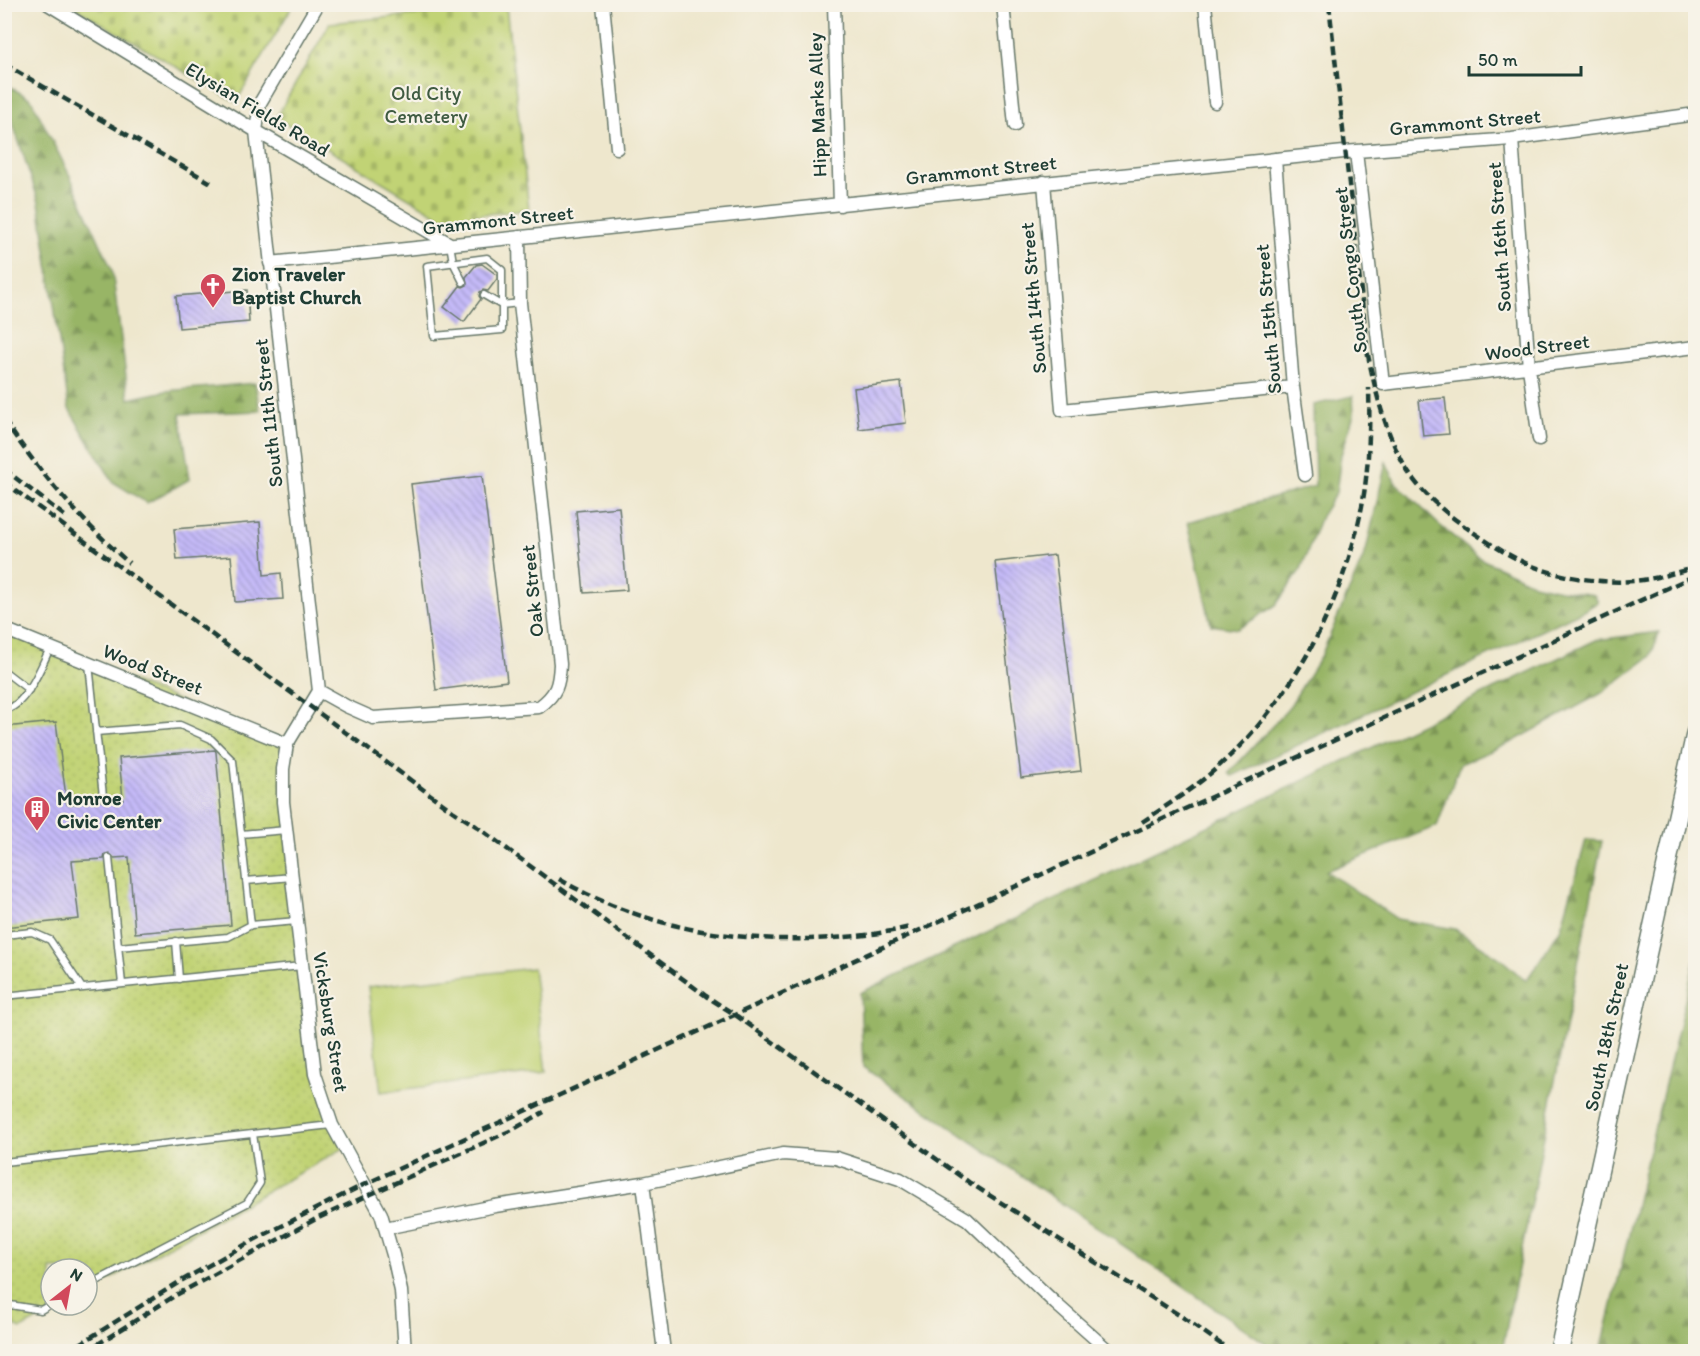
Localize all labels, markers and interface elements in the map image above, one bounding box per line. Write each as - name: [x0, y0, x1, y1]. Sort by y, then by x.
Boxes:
- street label: Hipp Marks Alley: [802, 32, 832, 178]
- scale bar: [1469, 39, 1582, 77]
- text: 50 m: [1478, 49, 1518, 71]
- street label: Elysian Fields Road: [182, 56, 335, 162]
- park label: Old City Cemetery: [384, 81, 468, 128]
- street label: Grammont Street: [1388, 103, 1542, 141]
- street label: Grammont Street: [904, 150, 1058, 190]
- street label: South 16th Street: [1482, 161, 1516, 313]
- street label: South Congo Street: [1328, 185, 1372, 355]
- street label: Grammont Street: [421, 200, 575, 240]
- street label: South 14th Street: [1014, 221, 1052, 375]
- street label: South 15th Street: [1249, 243, 1287, 395]
- place label: Zion Traveler Baptist Church: [232, 262, 362, 310]
- church icon: Zion Traveler Baptist Church: [198, 271, 228, 309]
- street label: Wood Street: [1483, 329, 1591, 365]
- street label: South 11th Street: [248, 338, 288, 488]
- street label: Oak Street: [515, 544, 549, 638]
- street label: Wood Street: [99, 638, 207, 700]
- place label: Monroe Civic Center: [57, 786, 162, 833]
- building icon: Monroe Civic Center: [22, 794, 52, 832]
- street label: Vicksburg Street: [308, 950, 354, 1094]
- street label: South 18th Street: [1579, 961, 1633, 1113]
- north arrow: [39, 1257, 99, 1317]
- text: N: [67, 1264, 86, 1285]

